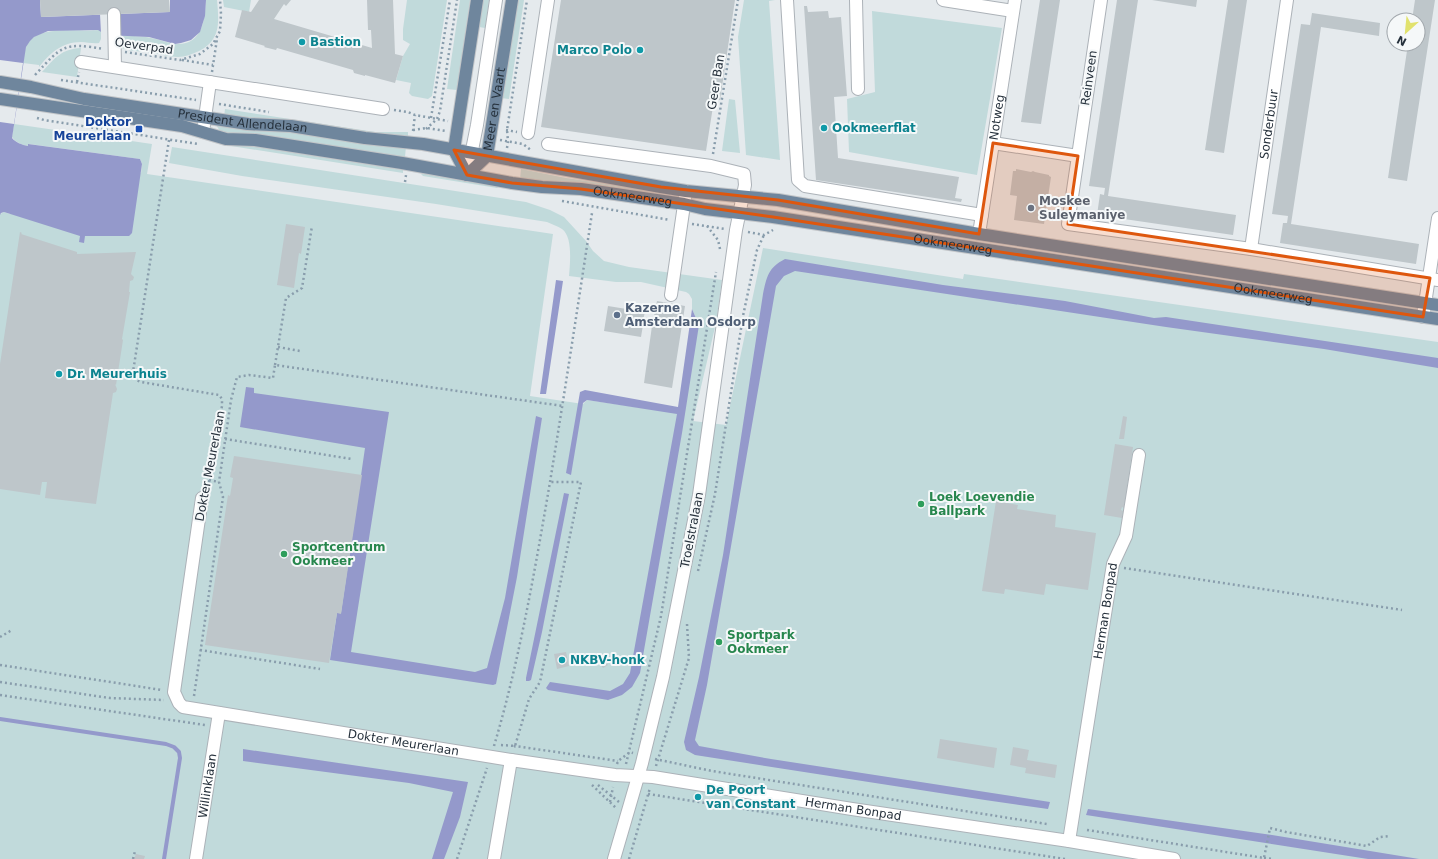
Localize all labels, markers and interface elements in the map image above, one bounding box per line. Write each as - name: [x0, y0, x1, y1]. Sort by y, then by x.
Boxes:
- north arrow: [1386, 12, 1426, 52]
- text: N: [1395, 33, 1409, 48]
- street label: Oeverpad: [114, 35, 174, 57]
- place label: Bastion: [310, 35, 361, 49]
- marker: Bastion: [297, 37, 307, 47]
- place label: Marco Polo: [557, 43, 632, 57]
- marker: Marco Polo: [635, 45, 645, 55]
- street label: Reinveen: [1078, 49, 1100, 107]
- street label: Geer Ban: [705, 53, 727, 111]
- street label: Meer en Vaart: [481, 66, 508, 152]
- street label: Sonderbuur: [1257, 88, 1281, 160]
- street label: Notweg: [987, 94, 1007, 141]
- street label: President Allendelaan: [177, 106, 308, 136]
- place label: Doktor Meurerlaan: [54, 115, 131, 143]
- place label: Ookmeerflat: [832, 121, 916, 135]
- marker: Ookmeerflat: [819, 123, 829, 133]
- marker: Doktor Meurerlaan: [134, 124, 144, 134]
- street label: Ookmeerweg: [592, 184, 673, 209]
- place label: Moskee Suleymaniye: [1039, 194, 1125, 222]
- marker: Moskee Suleymaniye: [1026, 203, 1036, 213]
- street label: Ookmeerweg: [912, 232, 994, 258]
- street label: Ookmeerweg: [1233, 281, 1314, 307]
- place label: Kazerne Amsterdam Osdorp: [625, 301, 756, 329]
- marker: Kazerne Amsterdam Osdorp: [612, 310, 622, 320]
- place label: Dr. Meurerhuis: [67, 367, 167, 381]
- marker: Dr. Meurerhuis: [54, 369, 64, 379]
- street label: Dokter Meurerlaan: [192, 410, 228, 522]
- place label: Loek Loevendie Ballpark: [929, 490, 1035, 518]
- street label: Troelstralaan: [678, 491, 706, 570]
- marker: Loek Loevendie Ballpark: [916, 499, 926, 509]
- place label: Sportcentrum Ookmeer: [292, 540, 386, 568]
- marker: Sportcentrum Ookmeer: [279, 549, 289, 559]
- street label: Herman Bonpad: [1091, 562, 1120, 660]
- place label: Sportpark Ookmeer: [727, 628, 796, 656]
- marker: Sportpark Ookmeer: [714, 637, 724, 647]
- place label: NKBV-honk: [570, 653, 646, 667]
- marker: NKBV-honk: [557, 655, 567, 665]
- street label: Dokter Meurerlaan: [347, 727, 460, 758]
- street label: Willinklaan: [196, 753, 220, 819]
- place label: De Poort van Constant: [706, 783, 796, 811]
- marker: De Poort van Constant: [693, 792, 703, 802]
- street label: Herman Bonpad: [804, 795, 903, 823]

